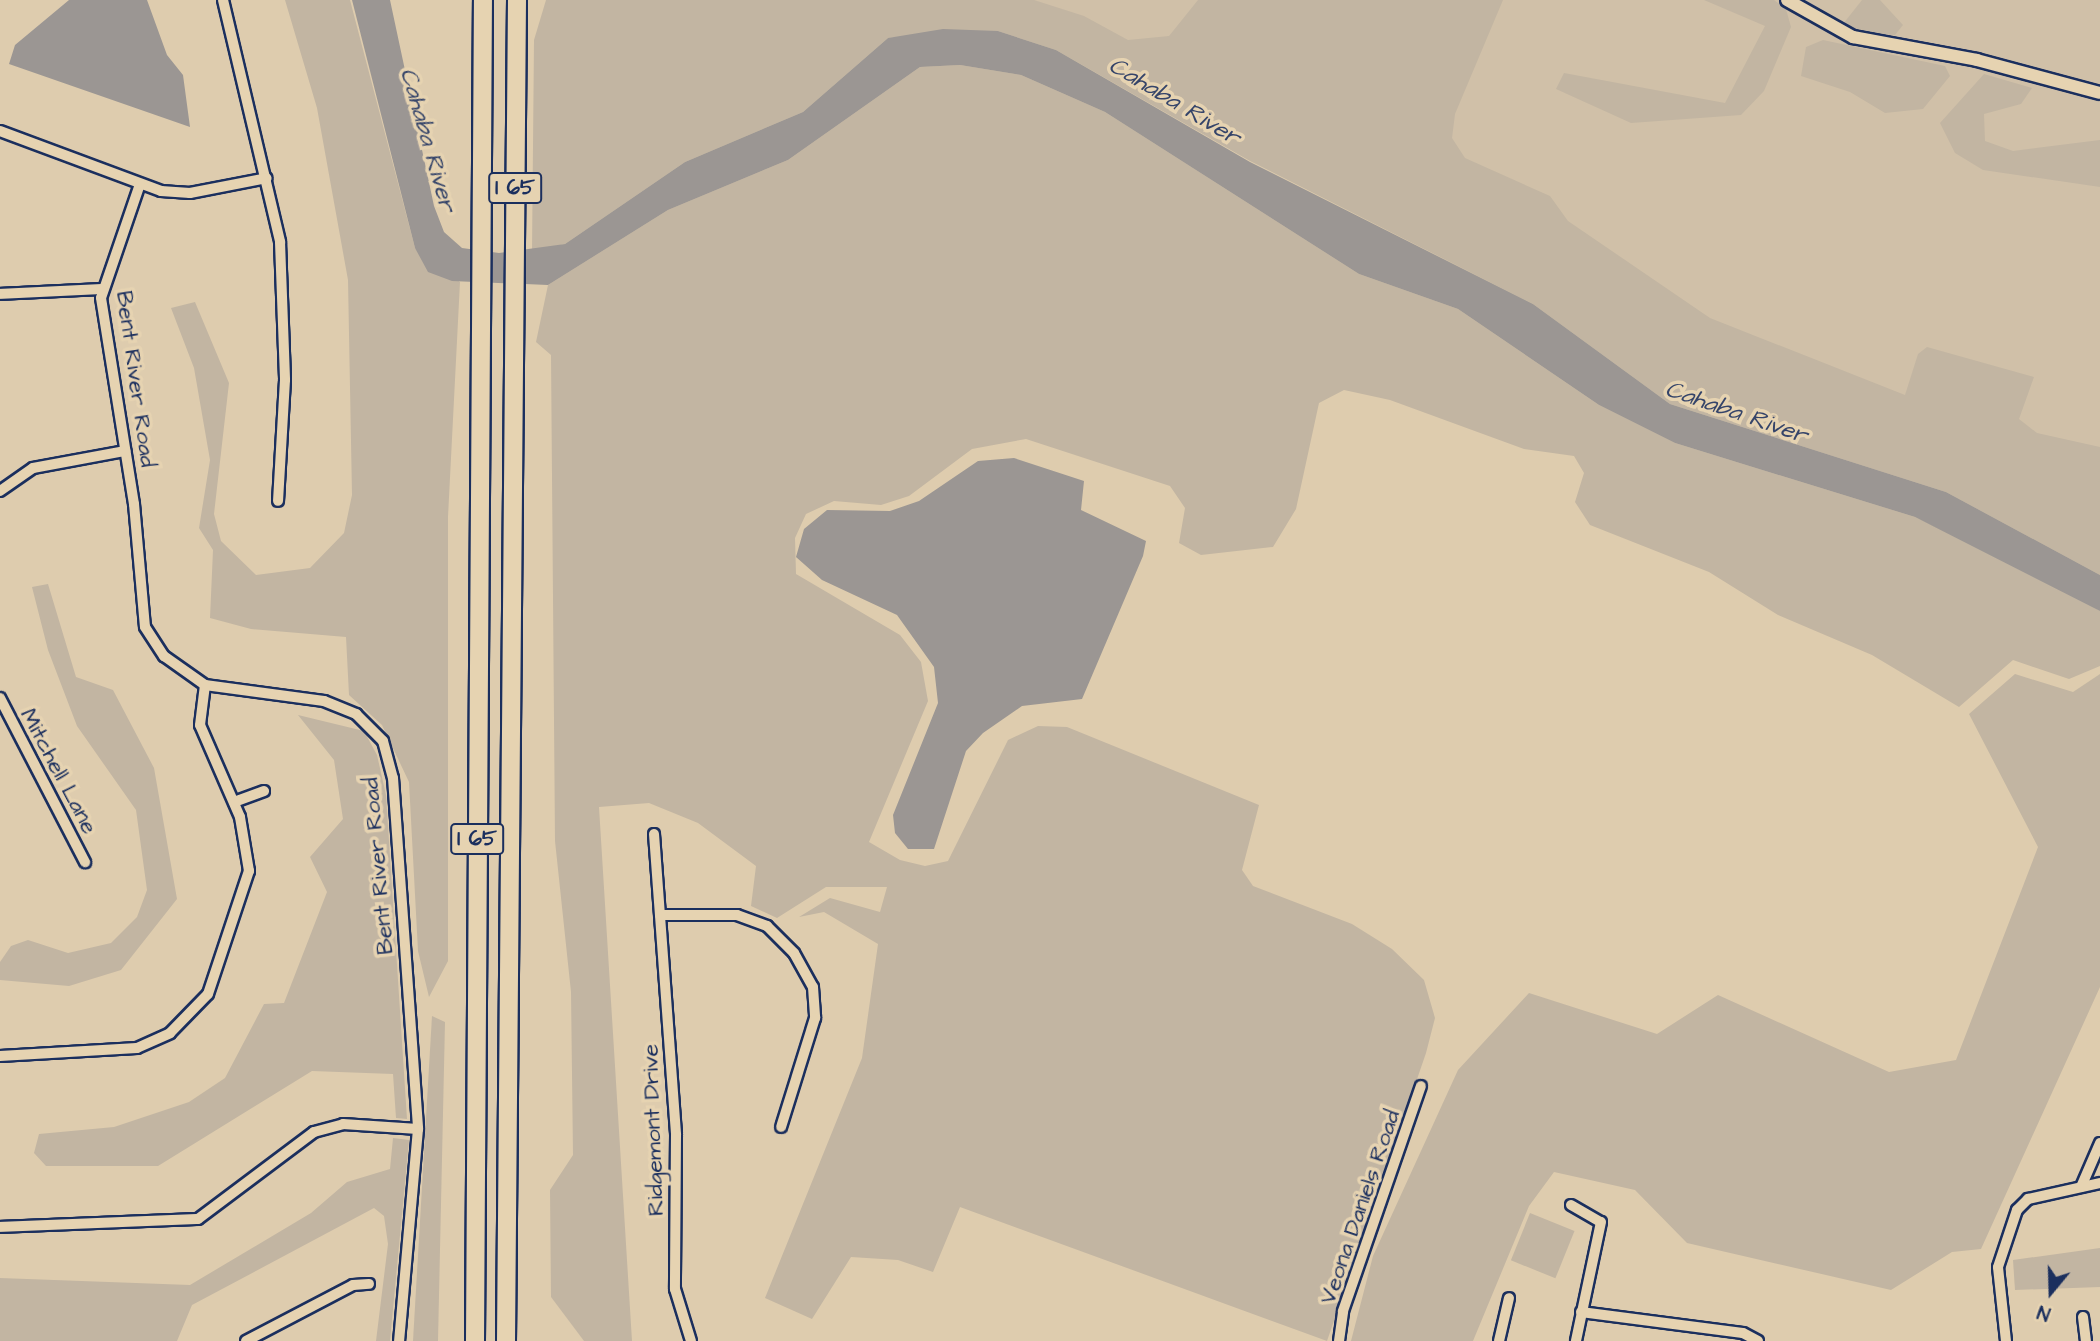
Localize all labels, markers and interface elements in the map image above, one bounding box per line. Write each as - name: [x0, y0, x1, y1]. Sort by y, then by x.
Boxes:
- water label: Cahaba River: [1103, 52, 1245, 152]
- water label: Cahaba River: [393, 65, 461, 215]
- road number: I 65: [487, 170, 543, 206]
- street label: Bent River Road: [110, 289, 162, 469]
- water label: Cahaba River: [1661, 375, 1811, 451]
- street label: Mitchell Lane: [14, 704, 104, 838]
- street label: Bent River Road: [357, 776, 399, 956]
- road number: I 65: [449, 822, 505, 856]
- street label: Ridgemont Drive: [636, 1043, 670, 1217]
- street label: Veona Daniels Road: [1314, 1106, 1406, 1308]
- north arrow: [2016, 1257, 2086, 1327]
- text: N: [2034, 1298, 2054, 1327]

